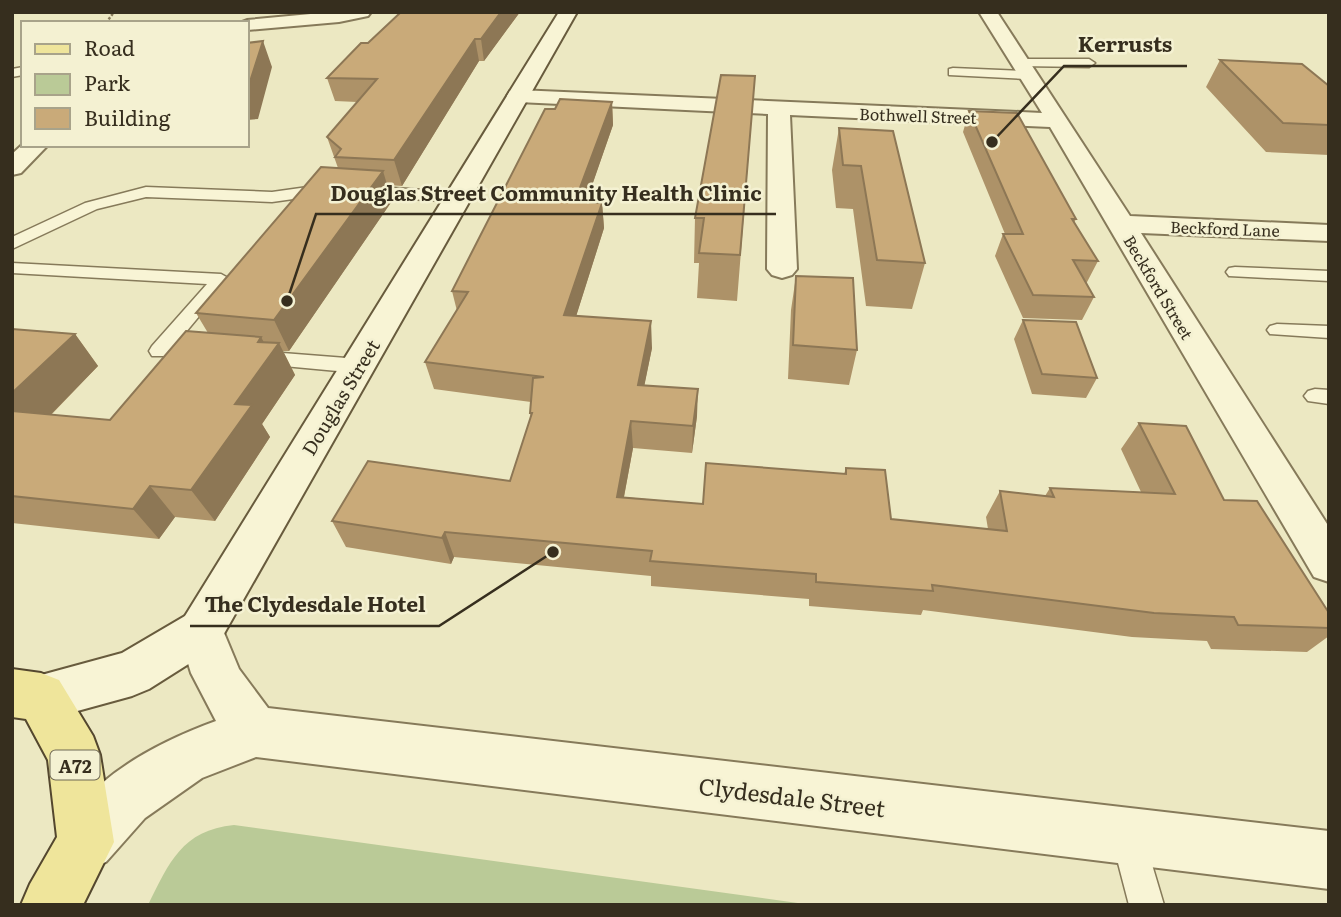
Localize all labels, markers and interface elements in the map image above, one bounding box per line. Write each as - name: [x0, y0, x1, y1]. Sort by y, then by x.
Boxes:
- legend: [21, 21, 248, 147]
- callout: Kerrusts: [1064, 24, 1187, 66]
- text: Kerrusts: [1078, 27, 1172, 58]
- text: Road: [84, 31, 135, 62]
- text: Park: [84, 66, 130, 97]
- text: Building: [84, 101, 171, 132]
- street label: Bothwell Street: [859, 101, 978, 129]
- callout: Douglas Street Community Health Clinic: [316, 172, 776, 214]
- text: Douglas Street Community Health Clinic: [330, 176, 762, 207]
- street label: Beckford Lane: [1170, 214, 1280, 242]
- street label: Beckford Street: [1118, 230, 1200, 344]
- street label: Douglas Street: [294, 333, 386, 460]
- callout: The Clydesdale Hotel: [190, 584, 439, 626]
- text: The Clydesdale Hotel: [204, 587, 426, 618]
- road number: A72: [50, 750, 100, 780]
- street label: Clydesdale Street: [697, 768, 888, 824]

